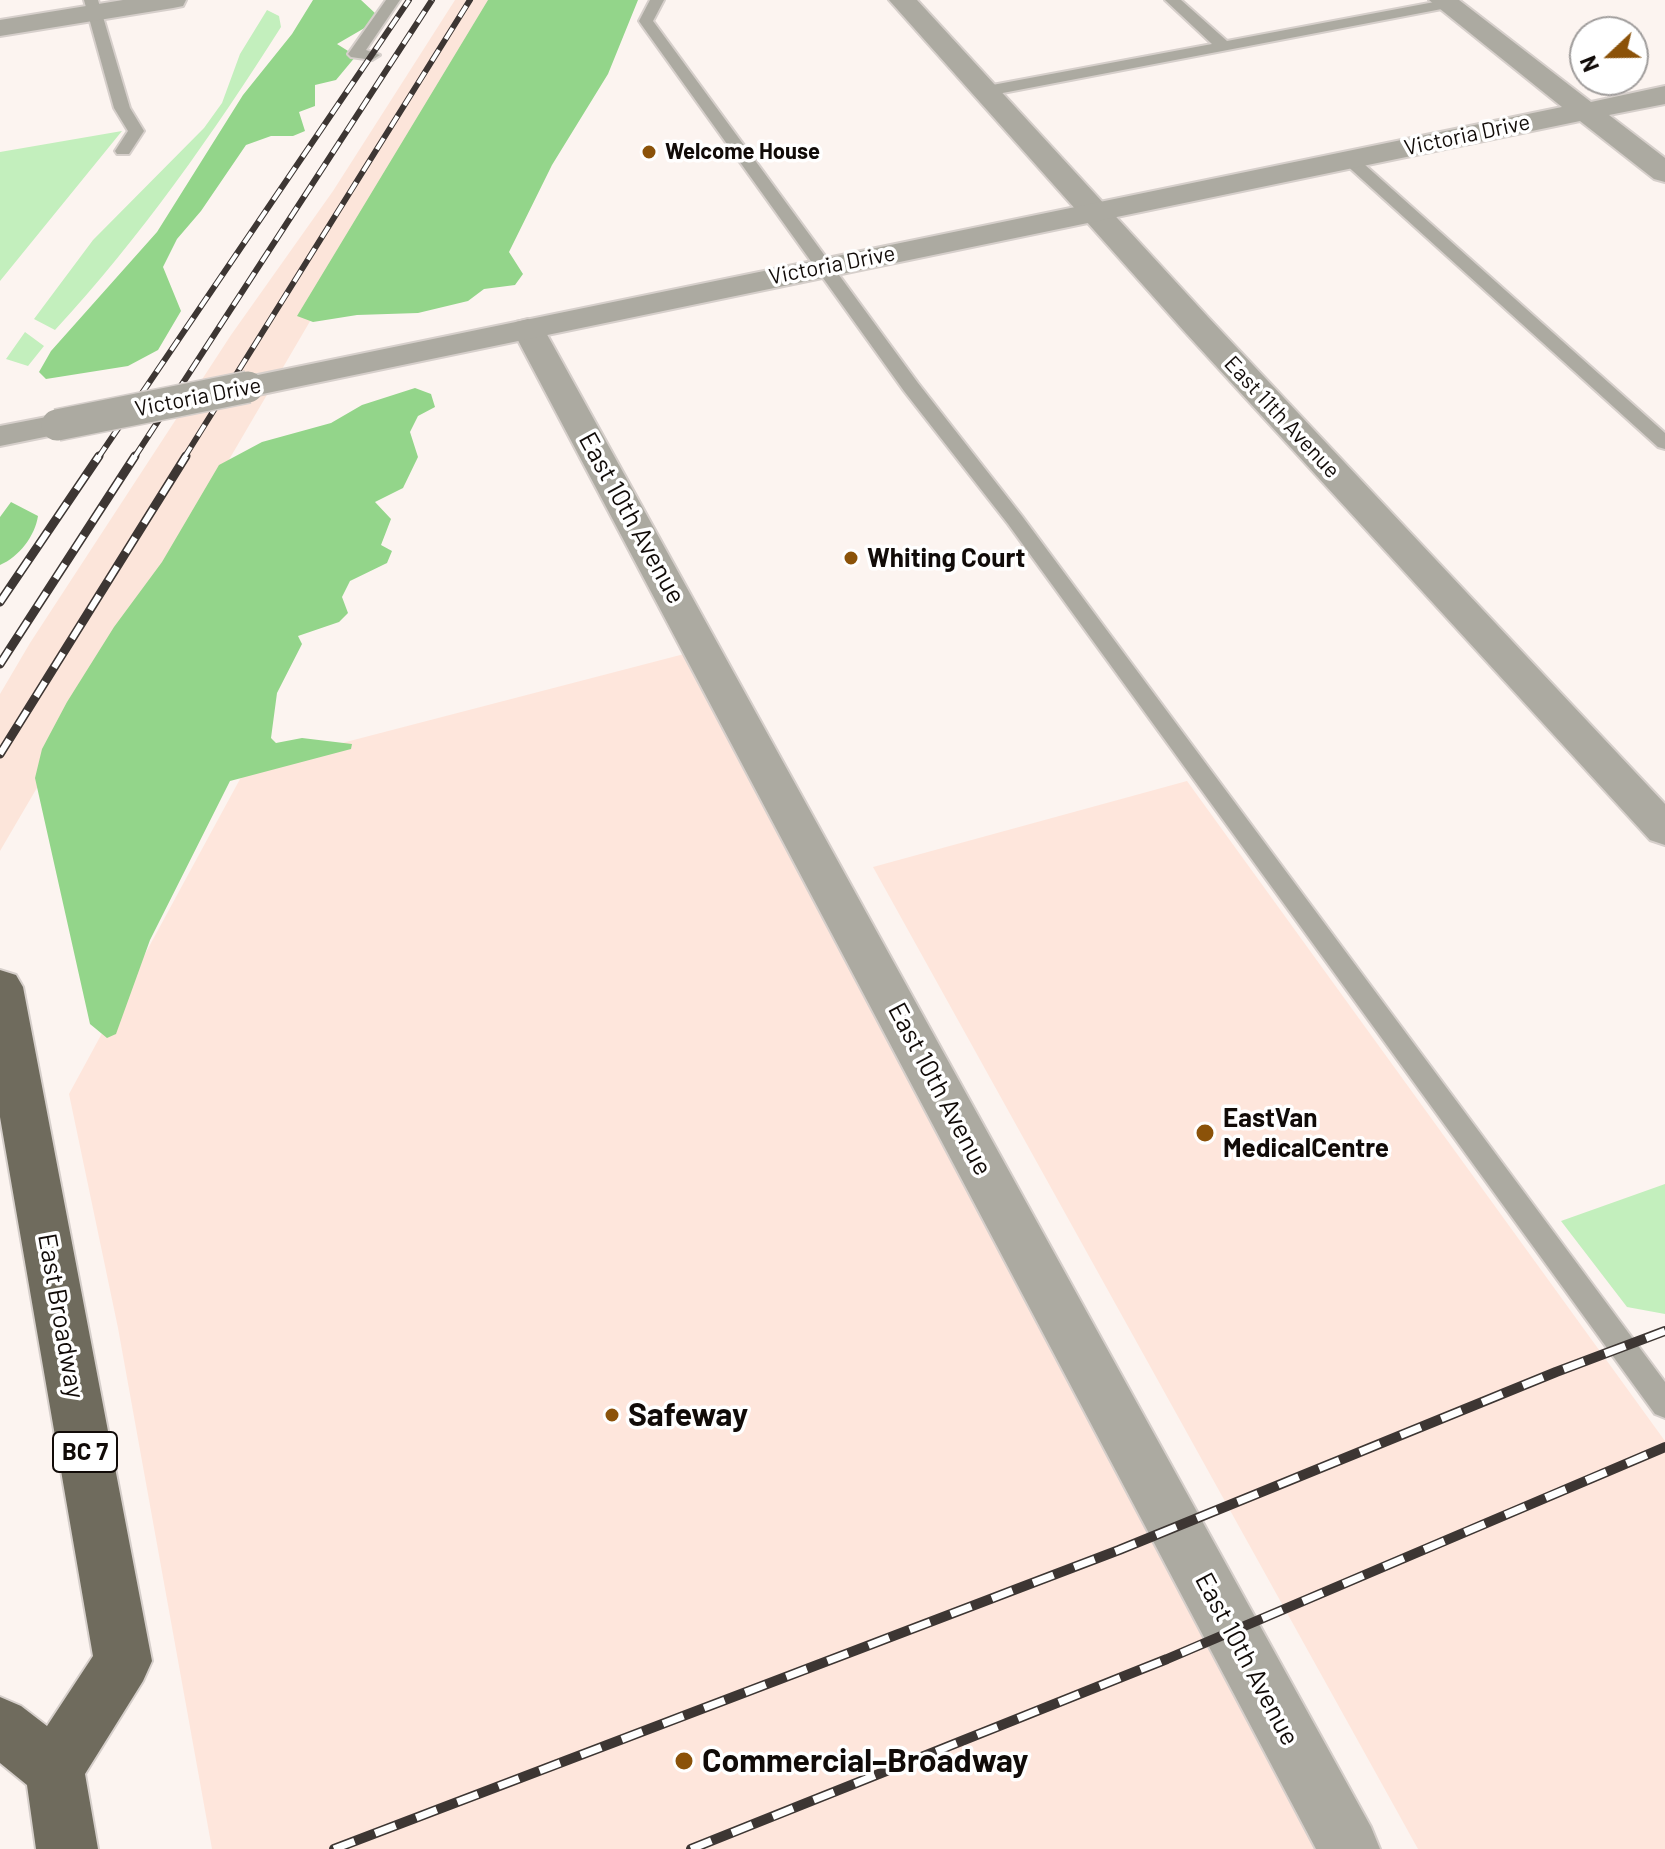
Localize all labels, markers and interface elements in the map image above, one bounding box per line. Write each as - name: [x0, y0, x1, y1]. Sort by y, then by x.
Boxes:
- north arrow: [1569, 16, 1649, 96]
- text: N: [1574, 53, 1603, 76]
- street label: Victoria Drive: [1402, 109, 1532, 161]
- place label: Welcome House: [665, 139, 820, 165]
- marker: Welcome House: [640, 143, 658, 161]
- street label: Victoria Drive: [767, 240, 897, 290]
- street label: East 11th Avenue: [1219, 351, 1345, 483]
- street label: Victoria Drive: [133, 372, 263, 422]
- street label: East 10th Avenue: [572, 427, 692, 609]
- place label: Whiting Court: [867, 542, 1025, 574]
- marker: Whiting Court: [842, 549, 860, 567]
- street label: East 10th Avenue: [881, 997, 999, 1181]
- place label: EastVan MedicalCentre: [1223, 1102, 1389, 1164]
- marker: EastVan MedicalCentre: [1194, 1122, 1216, 1144]
- street label: East Broadway: [31, 1231, 91, 1401]
- place label: Safeway: [628, 1396, 748, 1434]
- marker: Safeway: [603, 1406, 621, 1424]
- road number: BC 7: [53, 1432, 117, 1472]
- street label: East 10th Avenue: [1188, 1567, 1306, 1751]
- place label: Commercial–Broadway: [702, 1742, 1028, 1780]
- marker: Commercial–Broadway: [673, 1750, 695, 1772]

